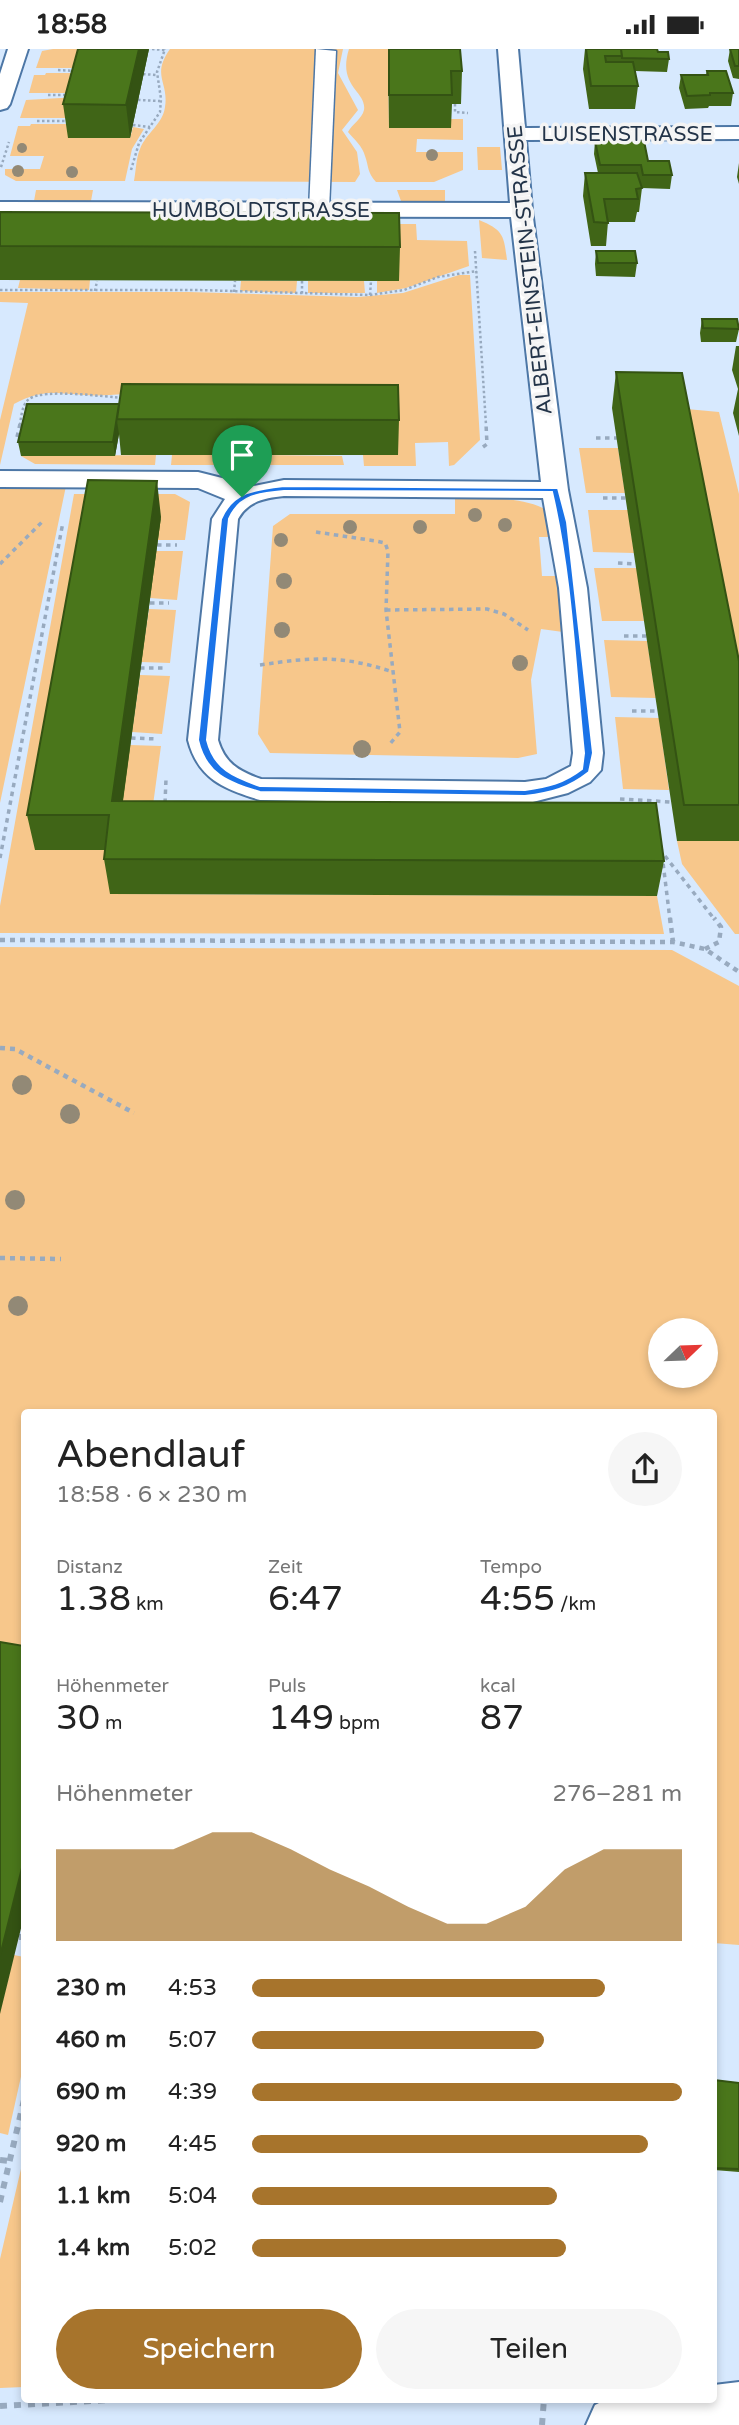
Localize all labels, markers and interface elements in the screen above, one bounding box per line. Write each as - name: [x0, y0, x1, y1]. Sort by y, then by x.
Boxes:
- text: 18:58: [35, 9, 107, 40]
- street label: LUISENSTRASSE: [541, 122, 713, 147]
- street label: ALBERT-EINSTEIN-STRASSE: [502, 124, 558, 416]
- street label: HUMBOLDTSTRASSE: [152, 198, 370, 223]
- pin: [212, 425, 272, 497]
- icon: arrive: [223, 436, 261, 474]
- north arrow: [648, 1318, 718, 1388]
- map controls: [648, 1318, 718, 1388]
- text: Abendlauf: [56, 1432, 245, 1478]
- button: share: [608, 1432, 682, 1506]
- text: 18:58 · 6 × 230 m: [56, 1481, 247, 1509]
- text: Distanz: [56, 1556, 123, 1578]
- text: Zeit: [268, 1556, 303, 1578]
- text: Tempo: [480, 1556, 542, 1578]
- text: 1.38: [56, 1578, 131, 1620]
- text: 6:47: [268, 1578, 343, 1620]
- text: 4:55: [480, 1578, 555, 1620]
- text: km: [131, 1593, 164, 1615]
- text: /km: [555, 1593, 596, 1615]
- text: Höhenmeter: [56, 1675, 169, 1697]
- text: Puls: [268, 1675, 306, 1697]
- text: kcal: [480, 1675, 516, 1697]
- text: 30: [56, 1697, 100, 1739]
- text: 149: [268, 1697, 334, 1739]
- text: 87: [480, 1697, 524, 1739]
- text: m: [100, 1712, 122, 1734]
- text: bpm: [334, 1712, 380, 1734]
- text: Höhenmeter: [56, 1780, 193, 1808]
- text: 276–281 m: [553, 1780, 682, 1808]
- text: 230 m: [56, 1974, 126, 2002]
- text: 4:53: [168, 1974, 217, 2002]
- text: 460 m: [56, 2026, 126, 2054]
- text: 5:07: [168, 2026, 217, 2054]
- text: 690 m: [56, 2078, 126, 2106]
- text: 4:39: [168, 2078, 217, 2106]
- text: 920 m: [56, 2130, 126, 2158]
- text: 4:45: [168, 2130, 217, 2158]
- text: 1.1 km: [56, 2182, 131, 2210]
- text: 5:04: [168, 2182, 217, 2210]
- text: 1.4 km: [56, 2234, 130, 2262]
- text: 5:02: [168, 2234, 217, 2262]
- button: Speichern: [56, 2309, 362, 2389]
- button: Teilen: [376, 2309, 682, 2389]

